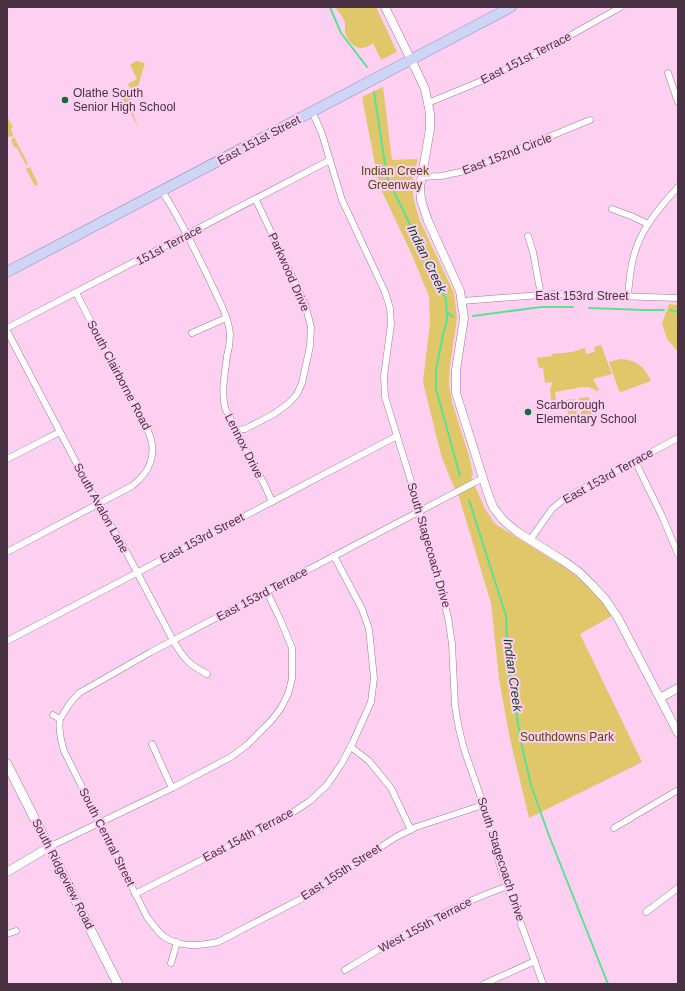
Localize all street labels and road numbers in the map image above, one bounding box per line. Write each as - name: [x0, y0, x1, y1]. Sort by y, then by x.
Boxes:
- street label: East 151st Terrace: [478, 29, 574, 87]
- street label: East 151st Street: [215, 112, 304, 168]
- street label: East 152nd Circle: [460, 130, 554, 178]
- street label: 151st Terrace: [134, 222, 205, 268]
- street label: Parkwood Drive: [265, 230, 313, 314]
- street label: East 153rd Street: [535, 289, 629, 303]
- street label: South Clairborne Road: [84, 318, 154, 432]
- street label: Lennox Drive: [222, 411, 266, 481]
- street label: East 153rd Terrace: [560, 445, 656, 507]
- street label: South Avalon Lane: [71, 461, 132, 556]
- street label: South Stagecoach Drive: [404, 481, 454, 609]
- street label: East 153rd Street: [157, 510, 247, 566]
- street label: East 153rd Terrace: [214, 564, 310, 624]
- street label: South Central Street: [76, 785, 138, 889]
- street label: South Stagecoach Drive: [474, 795, 528, 923]
- street label: East 154th Terrace: [200, 805, 296, 865]
- street label: South Ridgeview Road: [29, 816, 97, 932]
- street label: East 155th Street: [298, 841, 384, 903]
- street label: West 155th Terrace: [376, 894, 474, 956]

